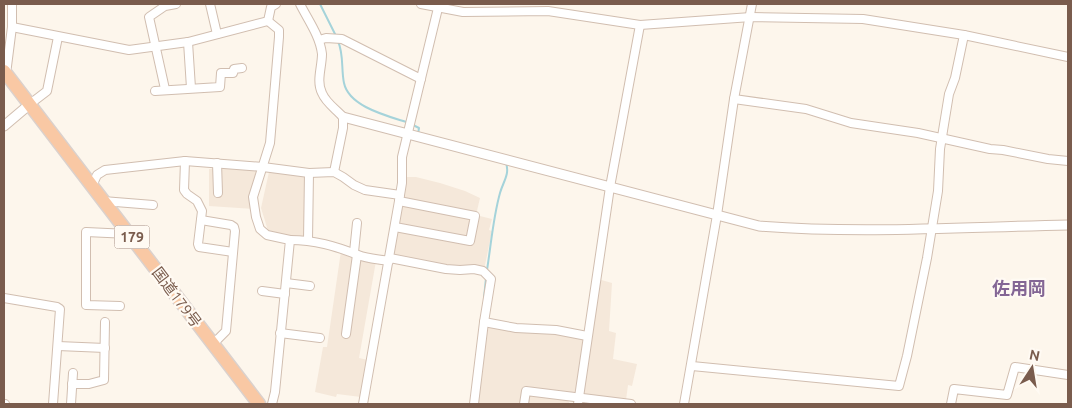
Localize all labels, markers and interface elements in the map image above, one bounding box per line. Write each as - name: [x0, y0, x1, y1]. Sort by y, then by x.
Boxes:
- road number: 179: [114, 226, 150, 248]
- street label: 国道179号: [149, 264, 205, 330]
- district label: 佐用岡: [992, 278, 1046, 298]
- north arrow: [1007, 343, 1057, 393]
- text: N: [1028, 346, 1041, 364]

